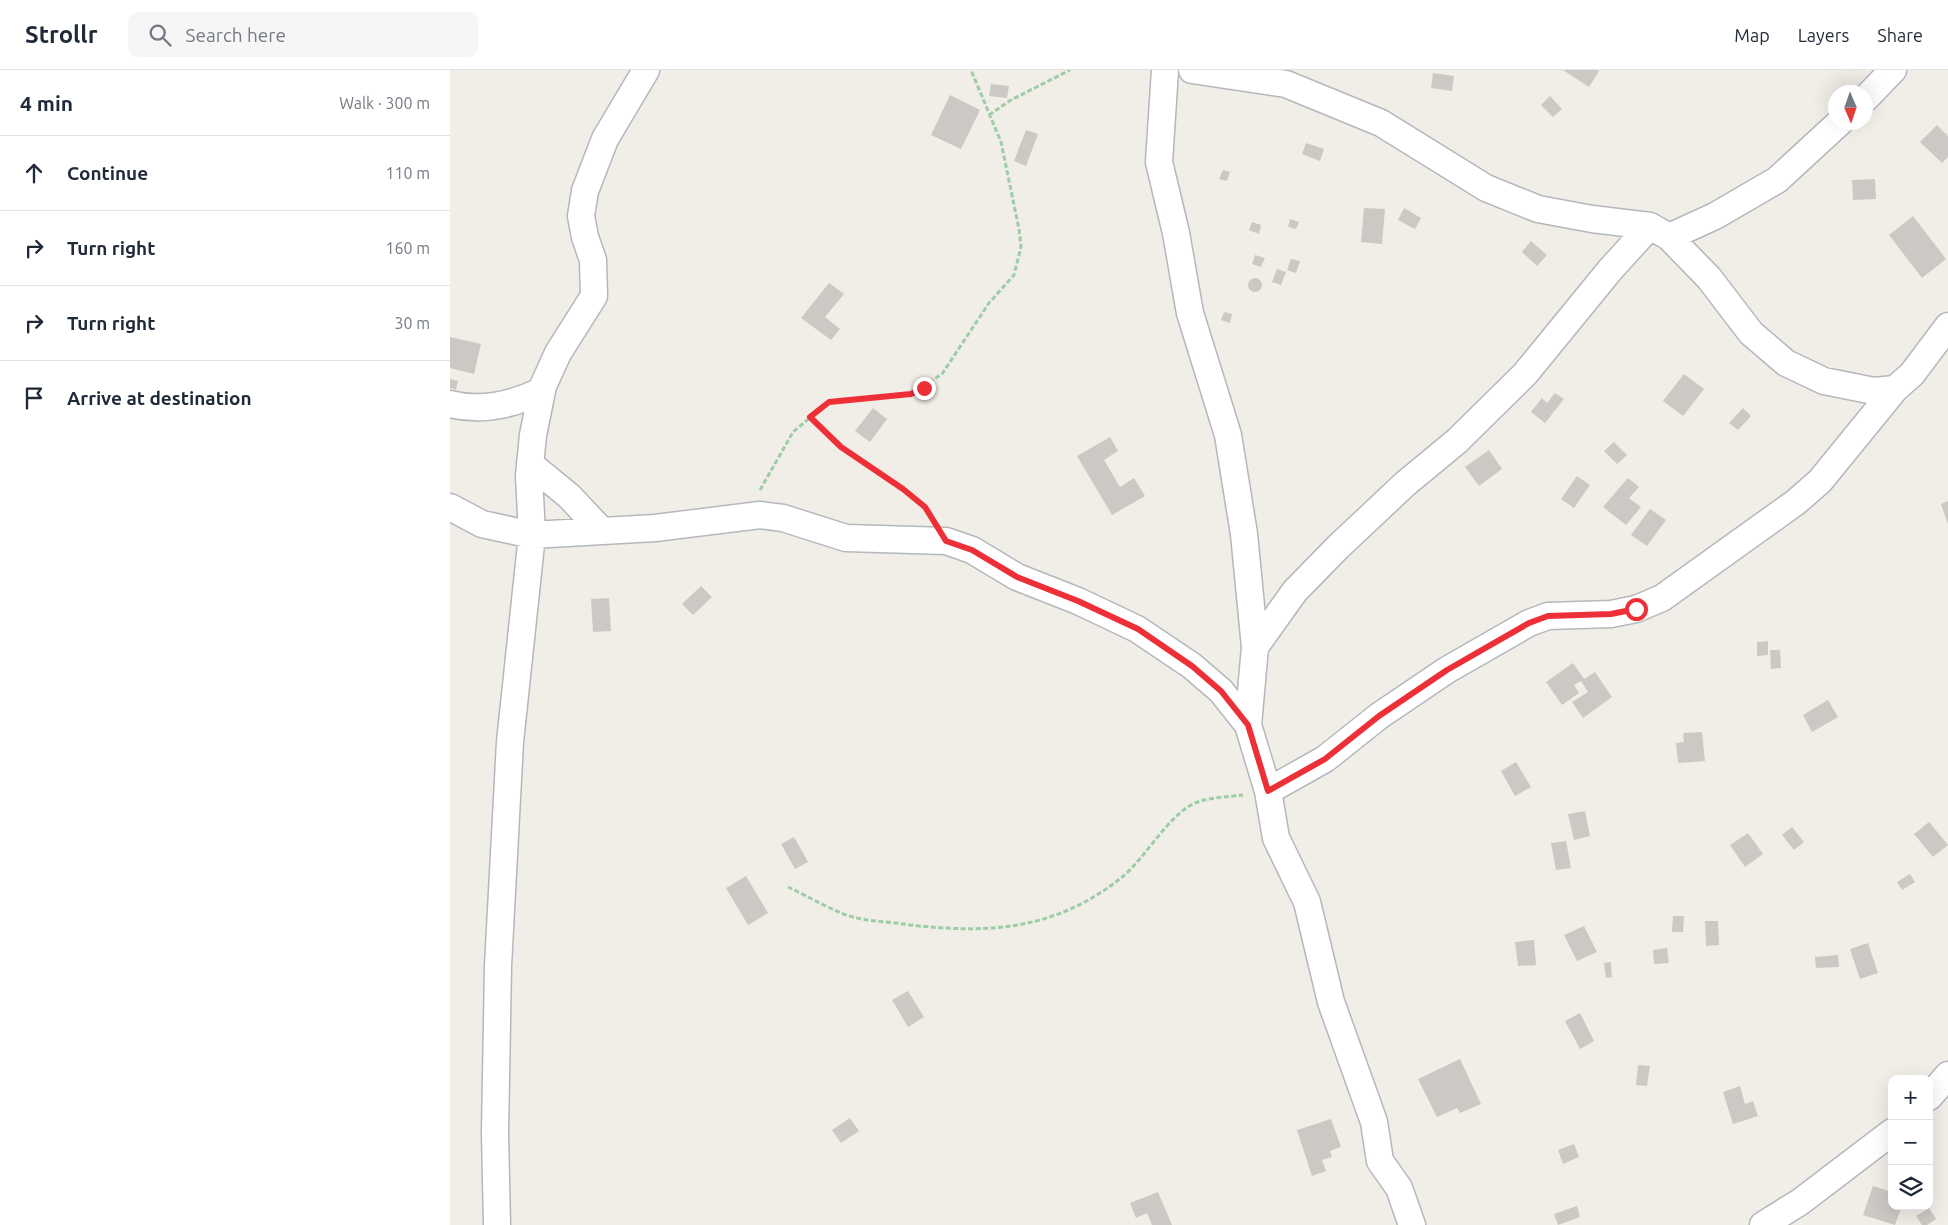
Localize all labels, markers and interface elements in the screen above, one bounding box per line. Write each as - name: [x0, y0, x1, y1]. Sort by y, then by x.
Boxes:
- search box: [128, 12, 478, 57]
- text: Strollr: [25, 21, 98, 48]
- icon: search: [146, 21, 174, 49]
- text: Search here: [186, 24, 286, 46]
- text: Map: [1734, 25, 1770, 45]
- text: Layers: [1798, 25, 1849, 45]
- text: Share: [1877, 25, 1923, 45]
- north arrow: [1828, 85, 1873, 130]
- text: 4 min: [20, 91, 73, 115]
- text: Walk · 300 m: [339, 94, 430, 112]
- icon: ahead: [20, 159, 48, 187]
- text: Continue: [67, 162, 148, 184]
- text: 110 m: [385, 164, 430, 182]
- icon: right: [20, 234, 48, 262]
- text: Turn right: [67, 237, 155, 259]
- text: 160 m: [385, 239, 430, 257]
- icon: right: [20, 309, 48, 337]
- text: Turn right: [67, 312, 155, 334]
- text: 30 m: [394, 314, 430, 332]
- route end: [913, 377, 936, 400]
- icon: arrive: [20, 384, 48, 412]
- text: Arrive at destination: [67, 387, 252, 409]
- route start: [1625, 598, 1648, 621]
- map controls: [1888, 1075, 1933, 1210]
- button: +: [1888, 1075, 1933, 1120]
- button: −: [1888, 1120, 1933, 1165]
- button: layers: [1888, 1165, 1933, 1210]

